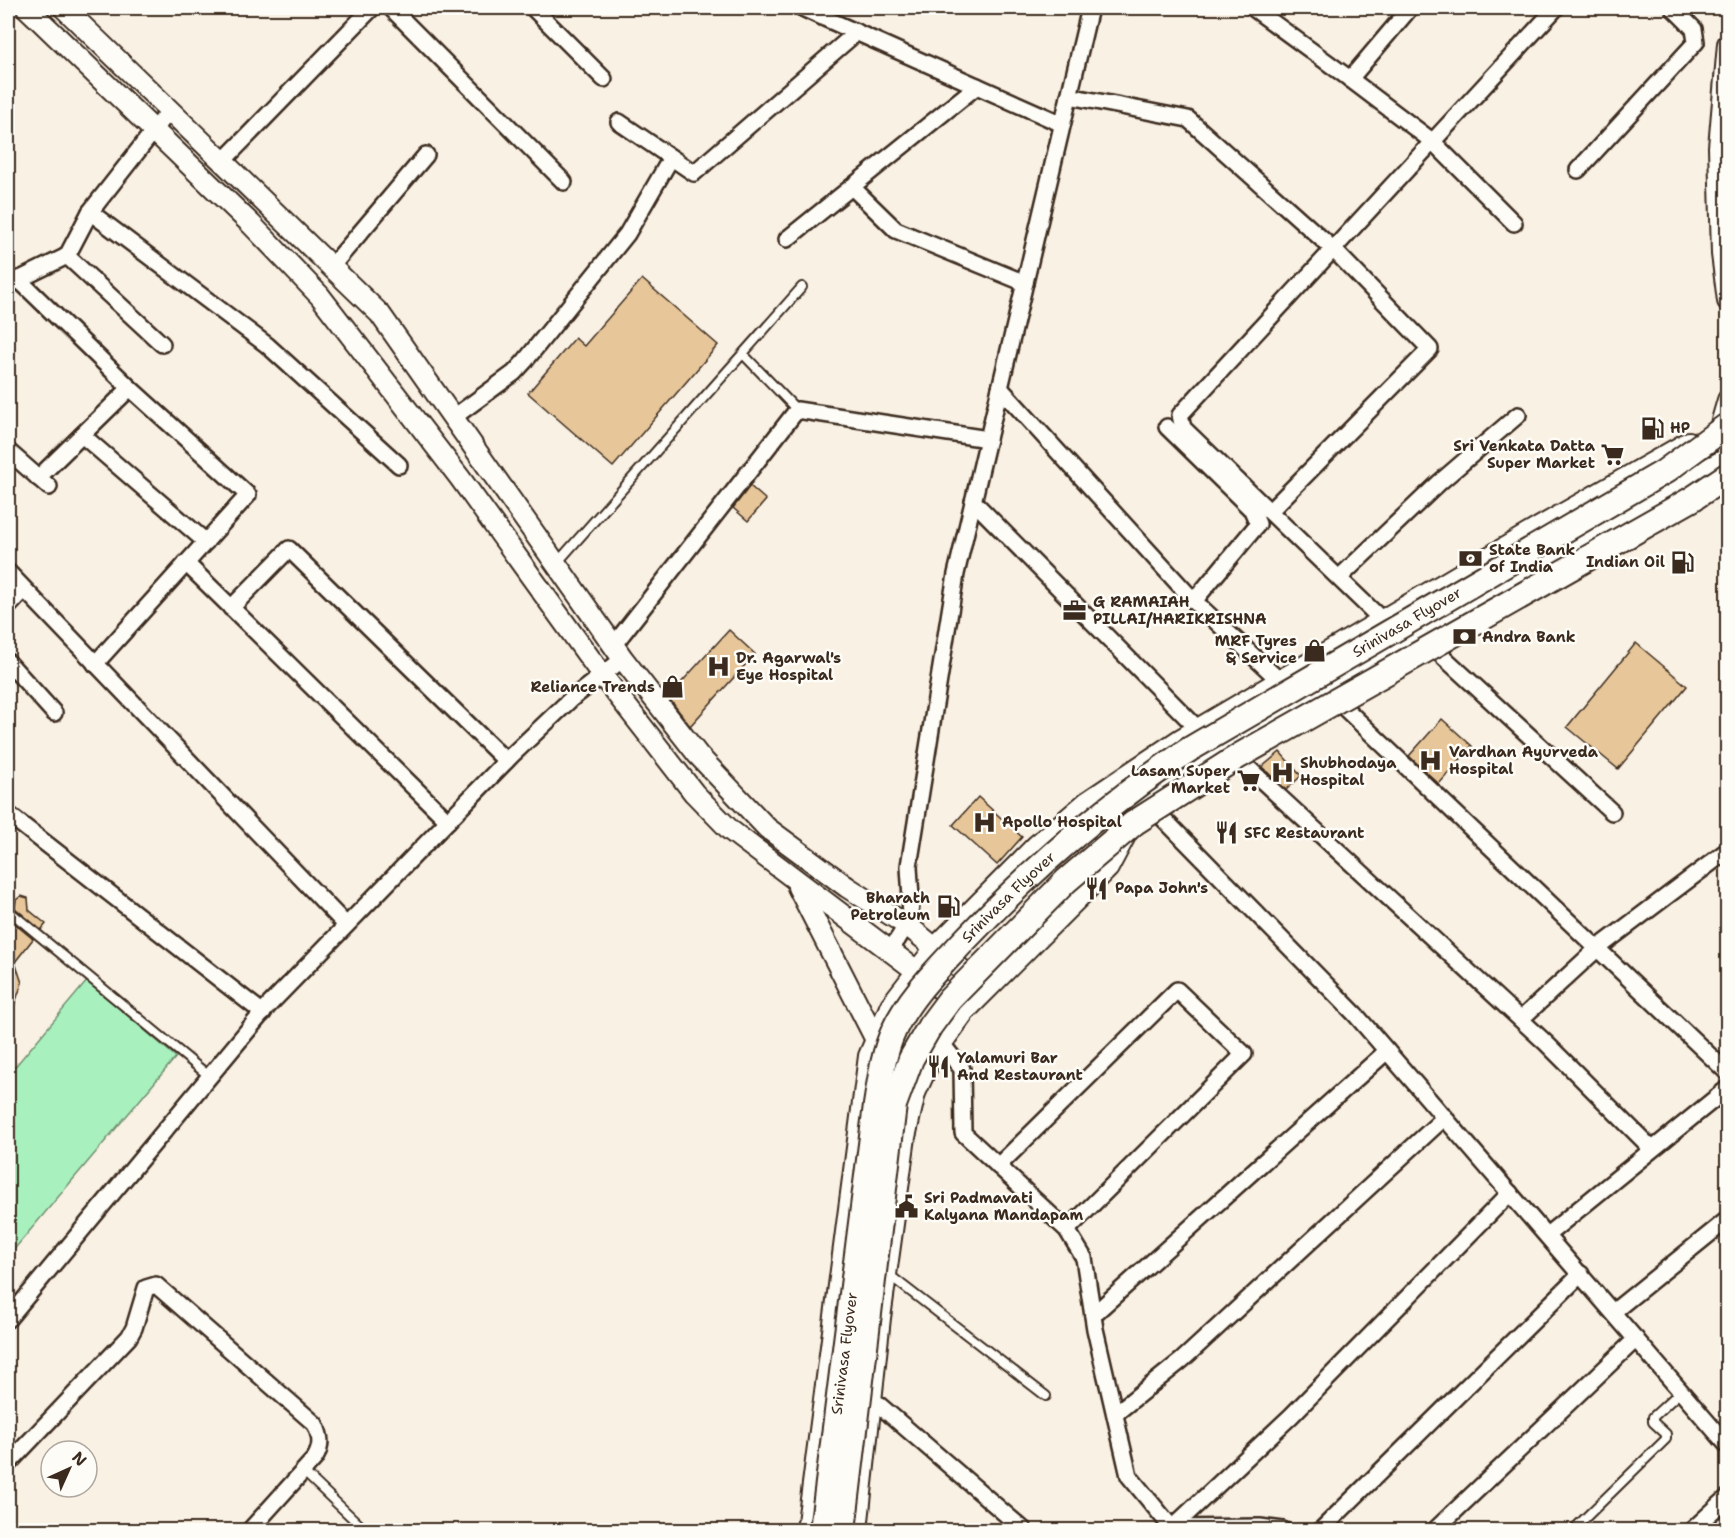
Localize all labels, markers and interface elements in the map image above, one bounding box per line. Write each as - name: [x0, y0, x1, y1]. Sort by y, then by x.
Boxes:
- fuel station icon: HP: [1639, 415, 1665, 441]
- place label: HP: [1670, 418, 1690, 438]
- place label: Sri Venkata Datta Super Market: [1453, 436, 1596, 473]
- supermarket icon: Sri Venkata Datta Super Market: [1600, 442, 1626, 468]
- place label: State Bank of India: [1489, 540, 1576, 577]
- bank icon: State Bank of India: [1458, 546, 1484, 572]
- fuel station icon: Indian Oil: [1670, 549, 1696, 575]
- place label: Indian Oil: [1586, 552, 1665, 572]
- street label: Srinivasa Flyover: [1349, 582, 1465, 662]
- place label: G RAMAIAH PILLAI/HARIKRISHNA: [1093, 592, 1267, 629]
- office icon: G RAMAIAH PILLAI/HARIKRISHNA: [1062, 598, 1088, 624]
- bank icon: Andra Bank: [1451, 624, 1477, 650]
- place label: Andra Bank: [1482, 627, 1576, 647]
- place label: MRF Tyres & Service: [1215, 631, 1297, 668]
- shop icon: MRF Tyres & Service: [1302, 637, 1328, 663]
- place label: Dr. Agarwal's Eye Hospital: [736, 648, 841, 685]
- hospital icon: Dr. Agarwal's Eye Hospital: [705, 654, 731, 680]
- shop icon: Reliance Trends: [660, 674, 686, 700]
- place label: Reliance Trends: [531, 677, 655, 697]
- place label: Vardhan Ayurveda Hospital: [1449, 742, 1599, 779]
- hospital icon: Vardhan Ayurveda Hospital: [1418, 748, 1444, 774]
- place label: Shubhodaya Hospital: [1300, 753, 1397, 790]
- hospital icon: Shubhodaya Hospital: [1269, 759, 1295, 785]
- place label: Lasam Super Market: [1131, 761, 1230, 798]
- supermarket icon: Lasam Super Market: [1235, 767, 1261, 793]
- hospital icon: Apollo Hospital: [971, 809, 997, 835]
- place label: Apollo Hospital: [1002, 812, 1122, 832]
- restaurant icon: SFC Restaurant: [1213, 820, 1239, 846]
- place label: SFC Restaurant: [1244, 823, 1364, 843]
- street label: Srinivasa Flyover: [957, 847, 1060, 947]
- restaurant icon: Papa John's: [1084, 875, 1110, 901]
- place label: Papa John's: [1115, 878, 1208, 898]
- place label: Bharath Petroleum: [851, 888, 930, 925]
- fuel station icon: Bharath Petroleum: [935, 894, 961, 920]
- place label: Yalamuri Bar And Restaurant: [957, 1048, 1083, 1085]
- restaurant icon: Yalamuri Bar And Restaurant: [926, 1054, 952, 1080]
- place label: Sri Padmavati Kalyana Mandapam: [924, 1188, 1083, 1225]
- public building icon: Sri Padmavati Kalyana Mandapam: [893, 1194, 919, 1220]
- street label: Srinivasa Flyover: [827, 1291, 862, 1416]
- north arrow: [39, 1439, 99, 1499]
- text: N: [67, 1447, 91, 1471]

